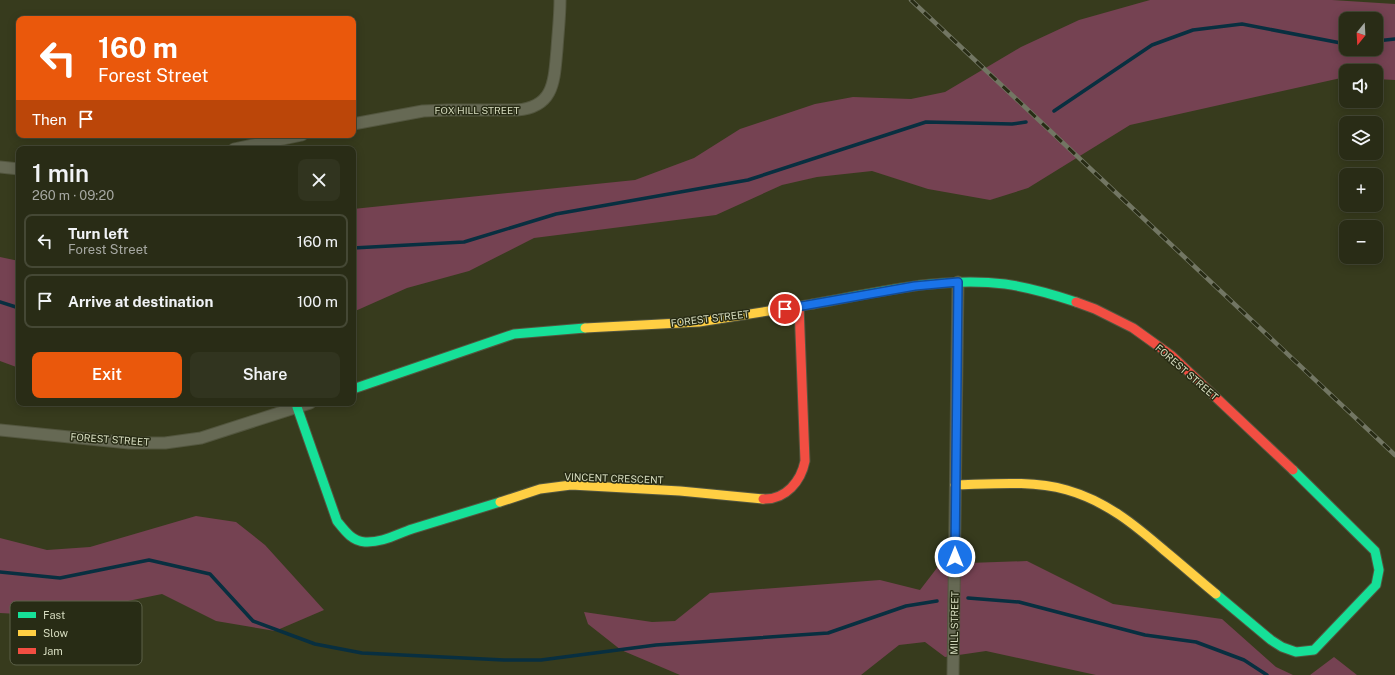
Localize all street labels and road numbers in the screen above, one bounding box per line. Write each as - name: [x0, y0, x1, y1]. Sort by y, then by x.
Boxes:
- street label: FOX HILL STREET: [435, 104, 519, 116]
- street label: FOREST STREET: [670, 307, 750, 329]
- street label: FOREST STREET: [1153, 342, 1221, 402]
- street label: FOREST STREET: [70, 430, 150, 448]
- street label: VINCENT CRESCENT: [564, 470, 664, 486]
- street label: MILL STREET: [947, 591, 961, 655]

